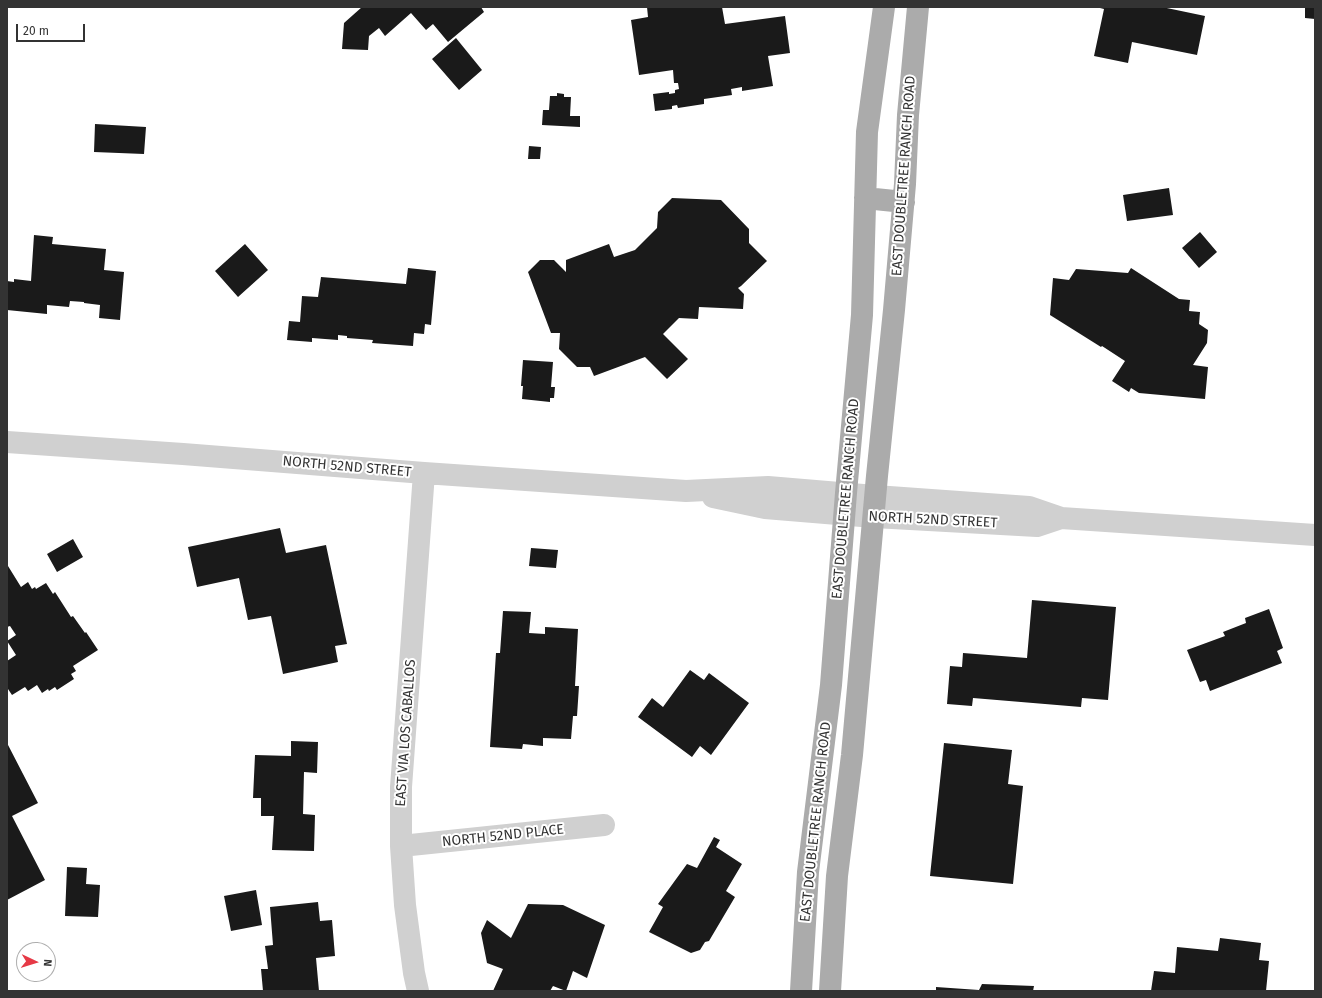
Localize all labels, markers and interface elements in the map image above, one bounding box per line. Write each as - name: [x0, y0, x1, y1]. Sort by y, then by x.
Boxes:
- scale bar: [18, 16, 87, 42]
- text: 20 m: [23, 24, 49, 38]
- street label: EAST DOUBLETREE RANCH ROAD: [889, 75, 919, 277]
- street label: EAST DOUBLETREE RANCH ROAD: [829, 398, 863, 600]
- street label: NORTH 52ND STREET: [282, 453, 412, 481]
- street label: NORTH 52ND STREET: [868, 508, 998, 532]
- street label: EAST VIA LOS CABALLOS: [392, 659, 420, 807]
- street label: EAST DOUBLETREE RANCH ROAD: [797, 721, 835, 923]
- street label: NORTH 52ND PLACE: [441, 821, 565, 851]
- north arrow: [16, 942, 56, 982]
- text: N: [41, 959, 54, 967]

